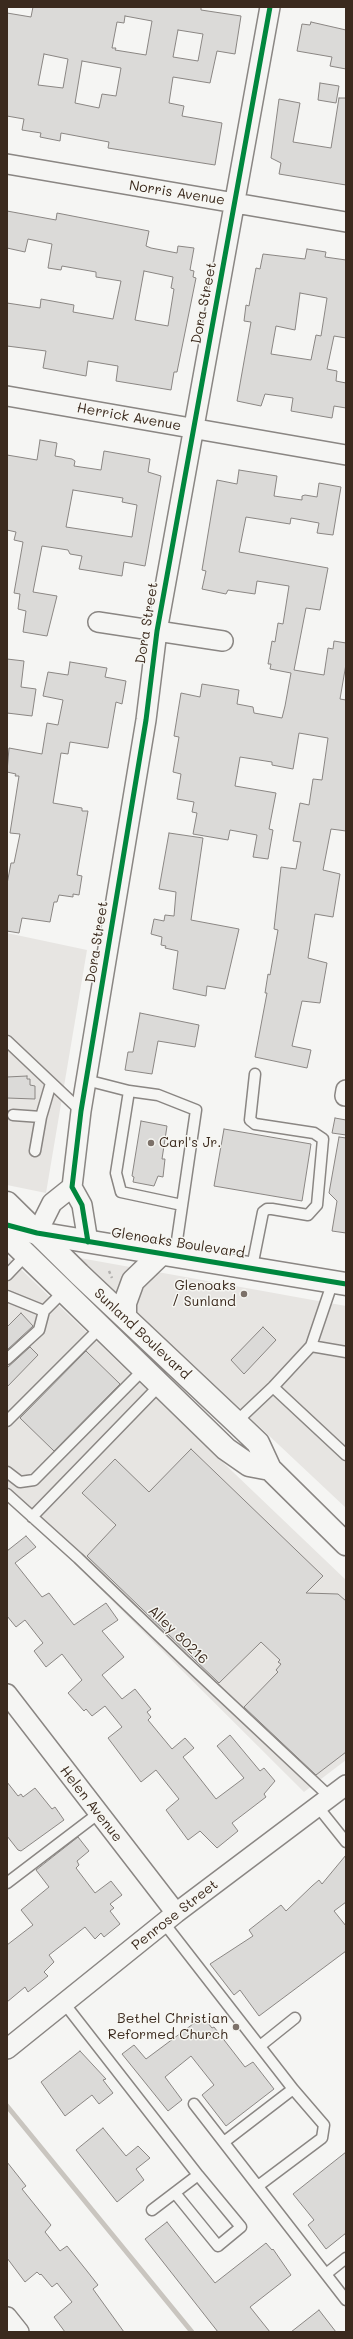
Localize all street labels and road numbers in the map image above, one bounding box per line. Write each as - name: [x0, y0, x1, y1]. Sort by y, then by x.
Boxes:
- street label: Norris Avenue: [128, 177, 226, 209]
- street label: Dora Street: [188, 261, 220, 345]
- street label: Herrick Avenue: [76, 400, 182, 434]
- street label: Dora Street: [132, 581, 162, 665]
- street label: Dora Street: [82, 900, 112, 984]
- street label: Glenoaks Boulevard: [110, 1224, 246, 1262]
- street label: Sunland Boulevard: [90, 1285, 194, 1383]
- street label: Alley 80216: [145, 1602, 211, 1668]
- street label: Helen Avenue: [56, 1763, 126, 1845]
- street label: Penrose Street: [129, 1876, 221, 1954]

